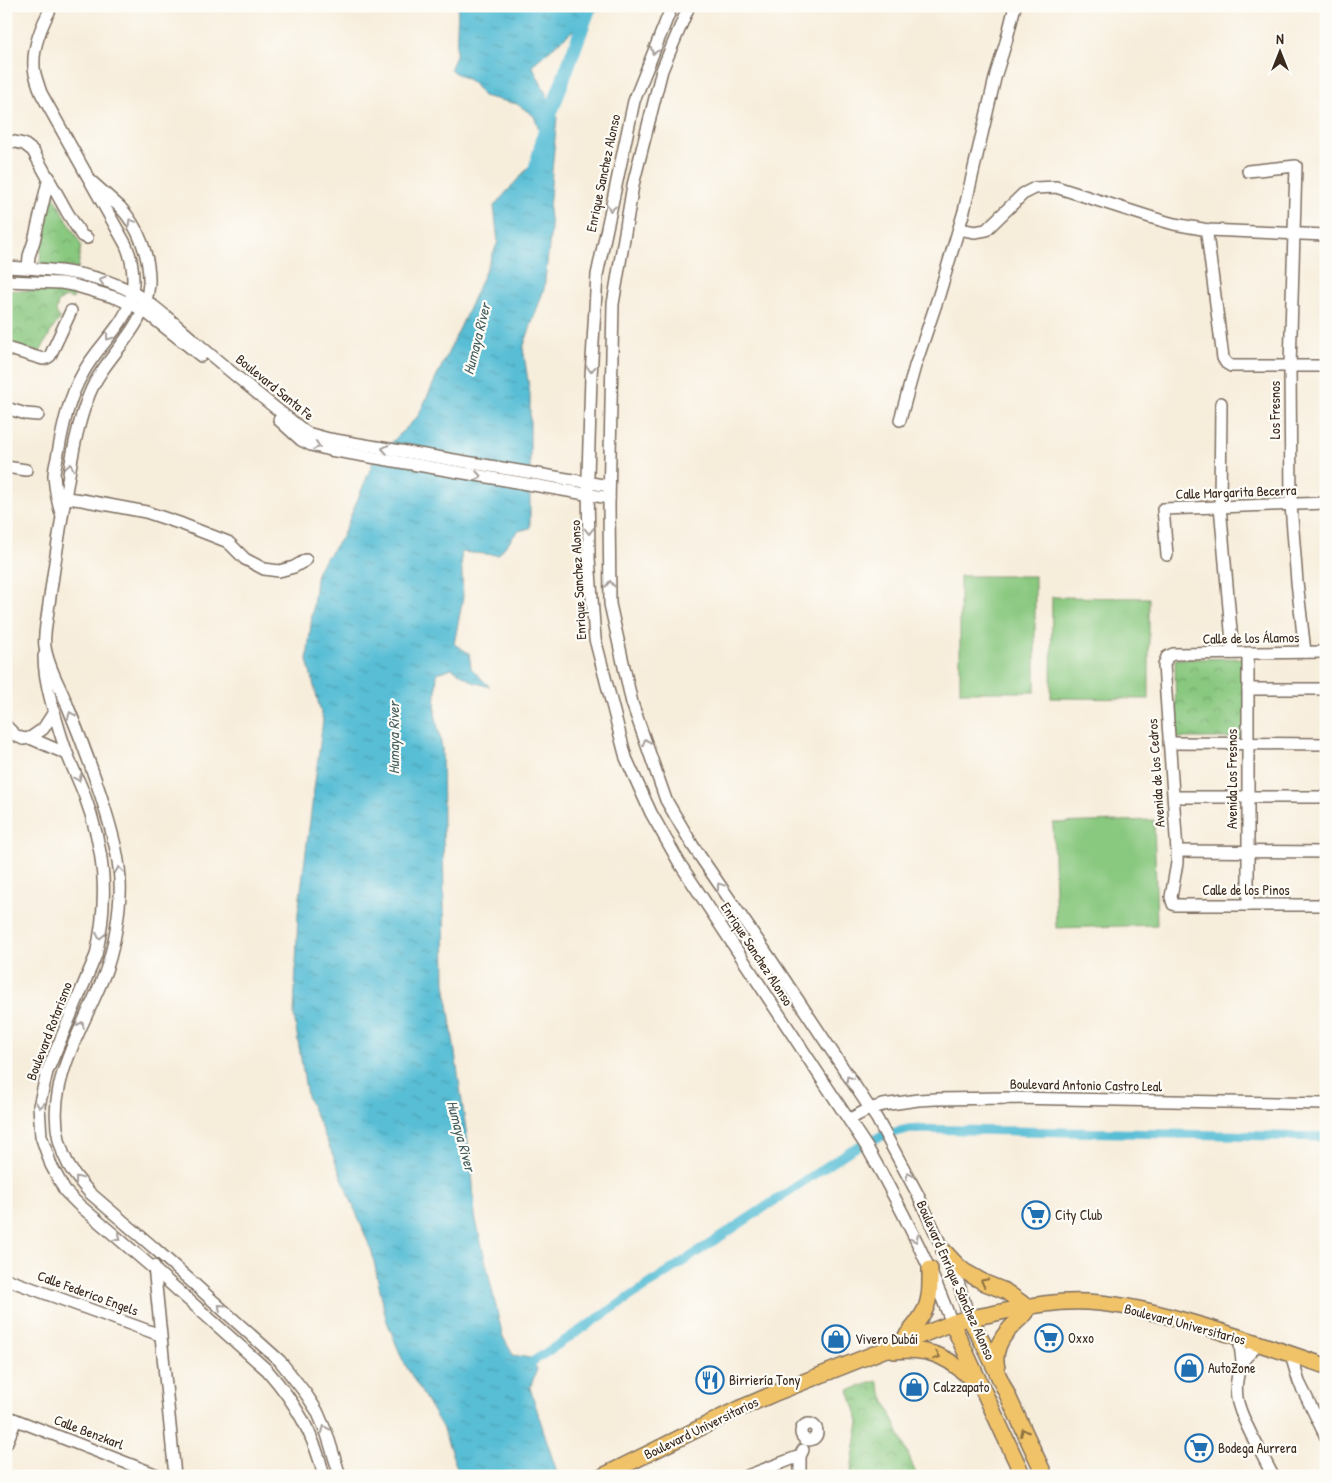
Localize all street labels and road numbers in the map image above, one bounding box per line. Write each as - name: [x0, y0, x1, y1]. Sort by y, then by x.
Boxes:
- street label: Enrique Sanchez Alonso: [581, 112, 625, 234]
- street label: Boulevard Santa Fe: [232, 349, 319, 424]
- street label: Los Fresnos: [1265, 381, 1284, 439]
- street label: Calle Margarita Becerra: [1175, 480, 1297, 504]
- street label: Enrique Sanchez Alonso: [565, 519, 591, 640]
- street label: Calle de los Álamos: [1202, 627, 1300, 648]
- street label: Avenida de los Cedros: [1142, 718, 1169, 828]
- street label: Avenida Los Fresnos: [1222, 729, 1241, 829]
- street label: Calle de los Pinos: [1202, 880, 1290, 899]
- street label: Enrique Sanchez Alonso: [716, 898, 798, 1010]
- street label: Boulevard Rotarismo: [21, 978, 76, 1083]
- street label: Boulevard Antonio Castro Leal: [1010, 1074, 1163, 1095]
- street label: Boulevard Enrique Sánchez Alonso: [912, 1197, 1000, 1363]
- street label: Calle Federico Engels: [35, 1265, 141, 1321]
- street label: Boulevard Universitarios: [1122, 1298, 1248, 1349]
- street label: Boulevard Universitarios: [640, 1392, 761, 1463]
- street label: Calle Benzkarl: [52, 1410, 127, 1454]

